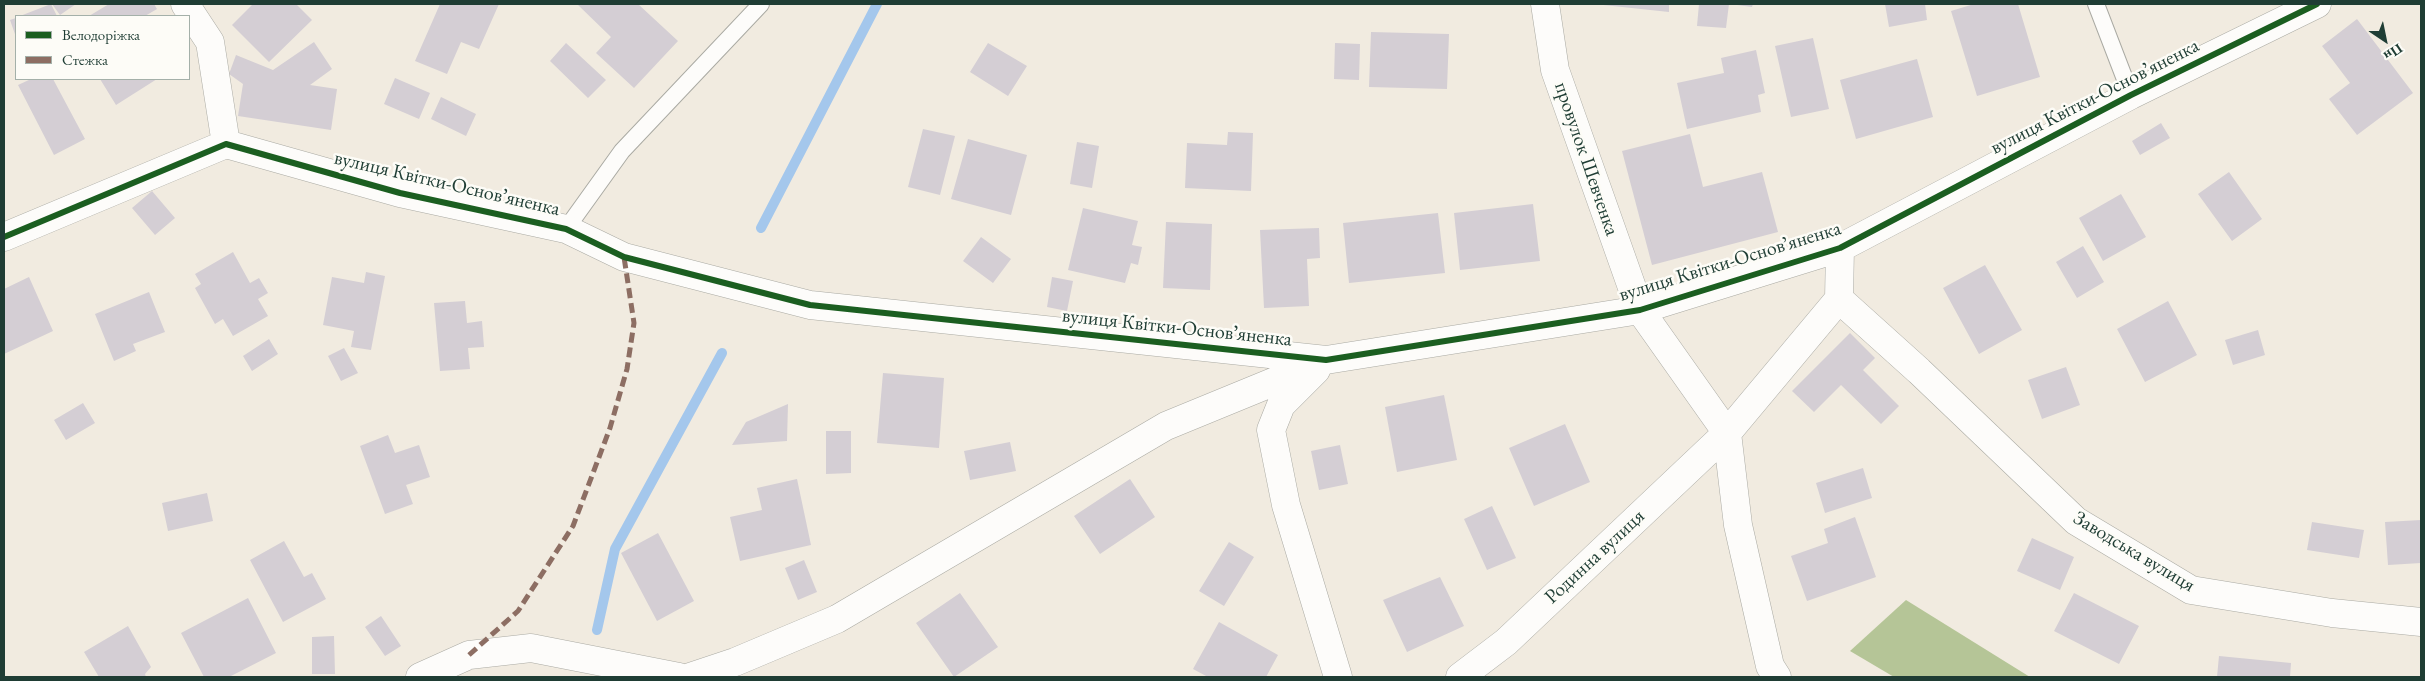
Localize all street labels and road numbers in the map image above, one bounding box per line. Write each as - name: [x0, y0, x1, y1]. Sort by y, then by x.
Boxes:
- street label: вулиця Квітки-Основʼяненка: [1987, 34, 2203, 160]
- street label: провулок Шевченка: [1548, 79, 1624, 239]
- street label: вулиця Квітки-Основʼяненка: [332, 146, 562, 222]
- street label: вулиця Квітки-Основʼяненка: [1616, 217, 1844, 307]
- street label: вулиця Квітки-Основʼяненка: [1061, 304, 1293, 352]
- street label: Родинна вулиця: [1540, 505, 1650, 609]
- street label: Заводська вулиця: [2069, 506, 2199, 598]

